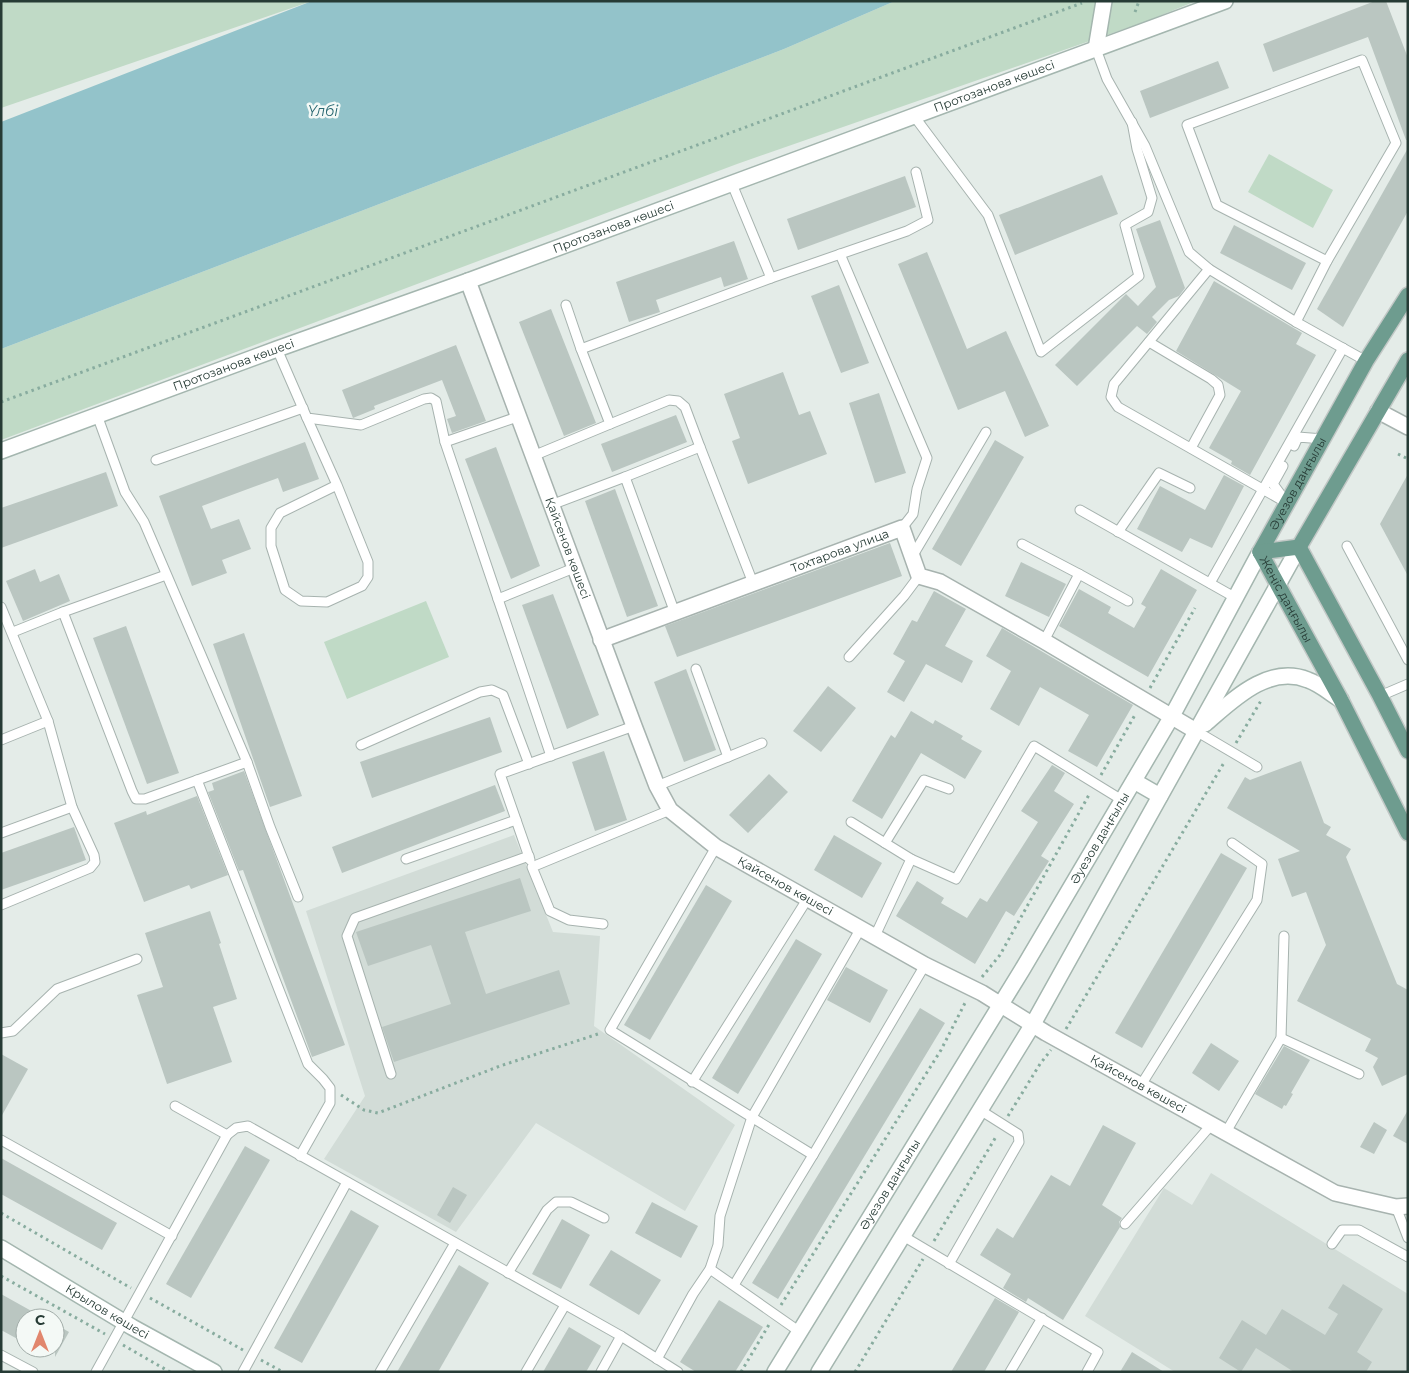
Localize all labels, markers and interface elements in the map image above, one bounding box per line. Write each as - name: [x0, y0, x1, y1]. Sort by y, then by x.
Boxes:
- street label: Протозанова көшесі: [931, 57, 1057, 115]
- water label: Үлбі: [308, 102, 338, 120]
- street label: Протозанова көшесі: [550, 197, 676, 256]
- street label: Протозанова көшесі: [171, 335, 296, 394]
- street label: Әуезов даңғылы: [1266, 434, 1329, 533]
- street label: Қайсенов көшесі: [542, 495, 594, 601]
- street label: Тохтарова улица: [789, 526, 891, 576]
- street label: Жеңіс даңғылы: [1257, 553, 1316, 645]
- street label: Әуезов даңғылы: [1067, 789, 1132, 886]
- street label: Қайсенов көшесі: [735, 853, 836, 919]
- street label: Қайсенов көшесі: [1088, 1051, 1189, 1116]
- street label: Әуезов даңғылы: [856, 1136, 923, 1233]
- street label: Крылов көшесі: [63, 1281, 152, 1342]
- north arrow: [15, 1308, 65, 1358]
- text: С: [35, 1311, 45, 1329]

